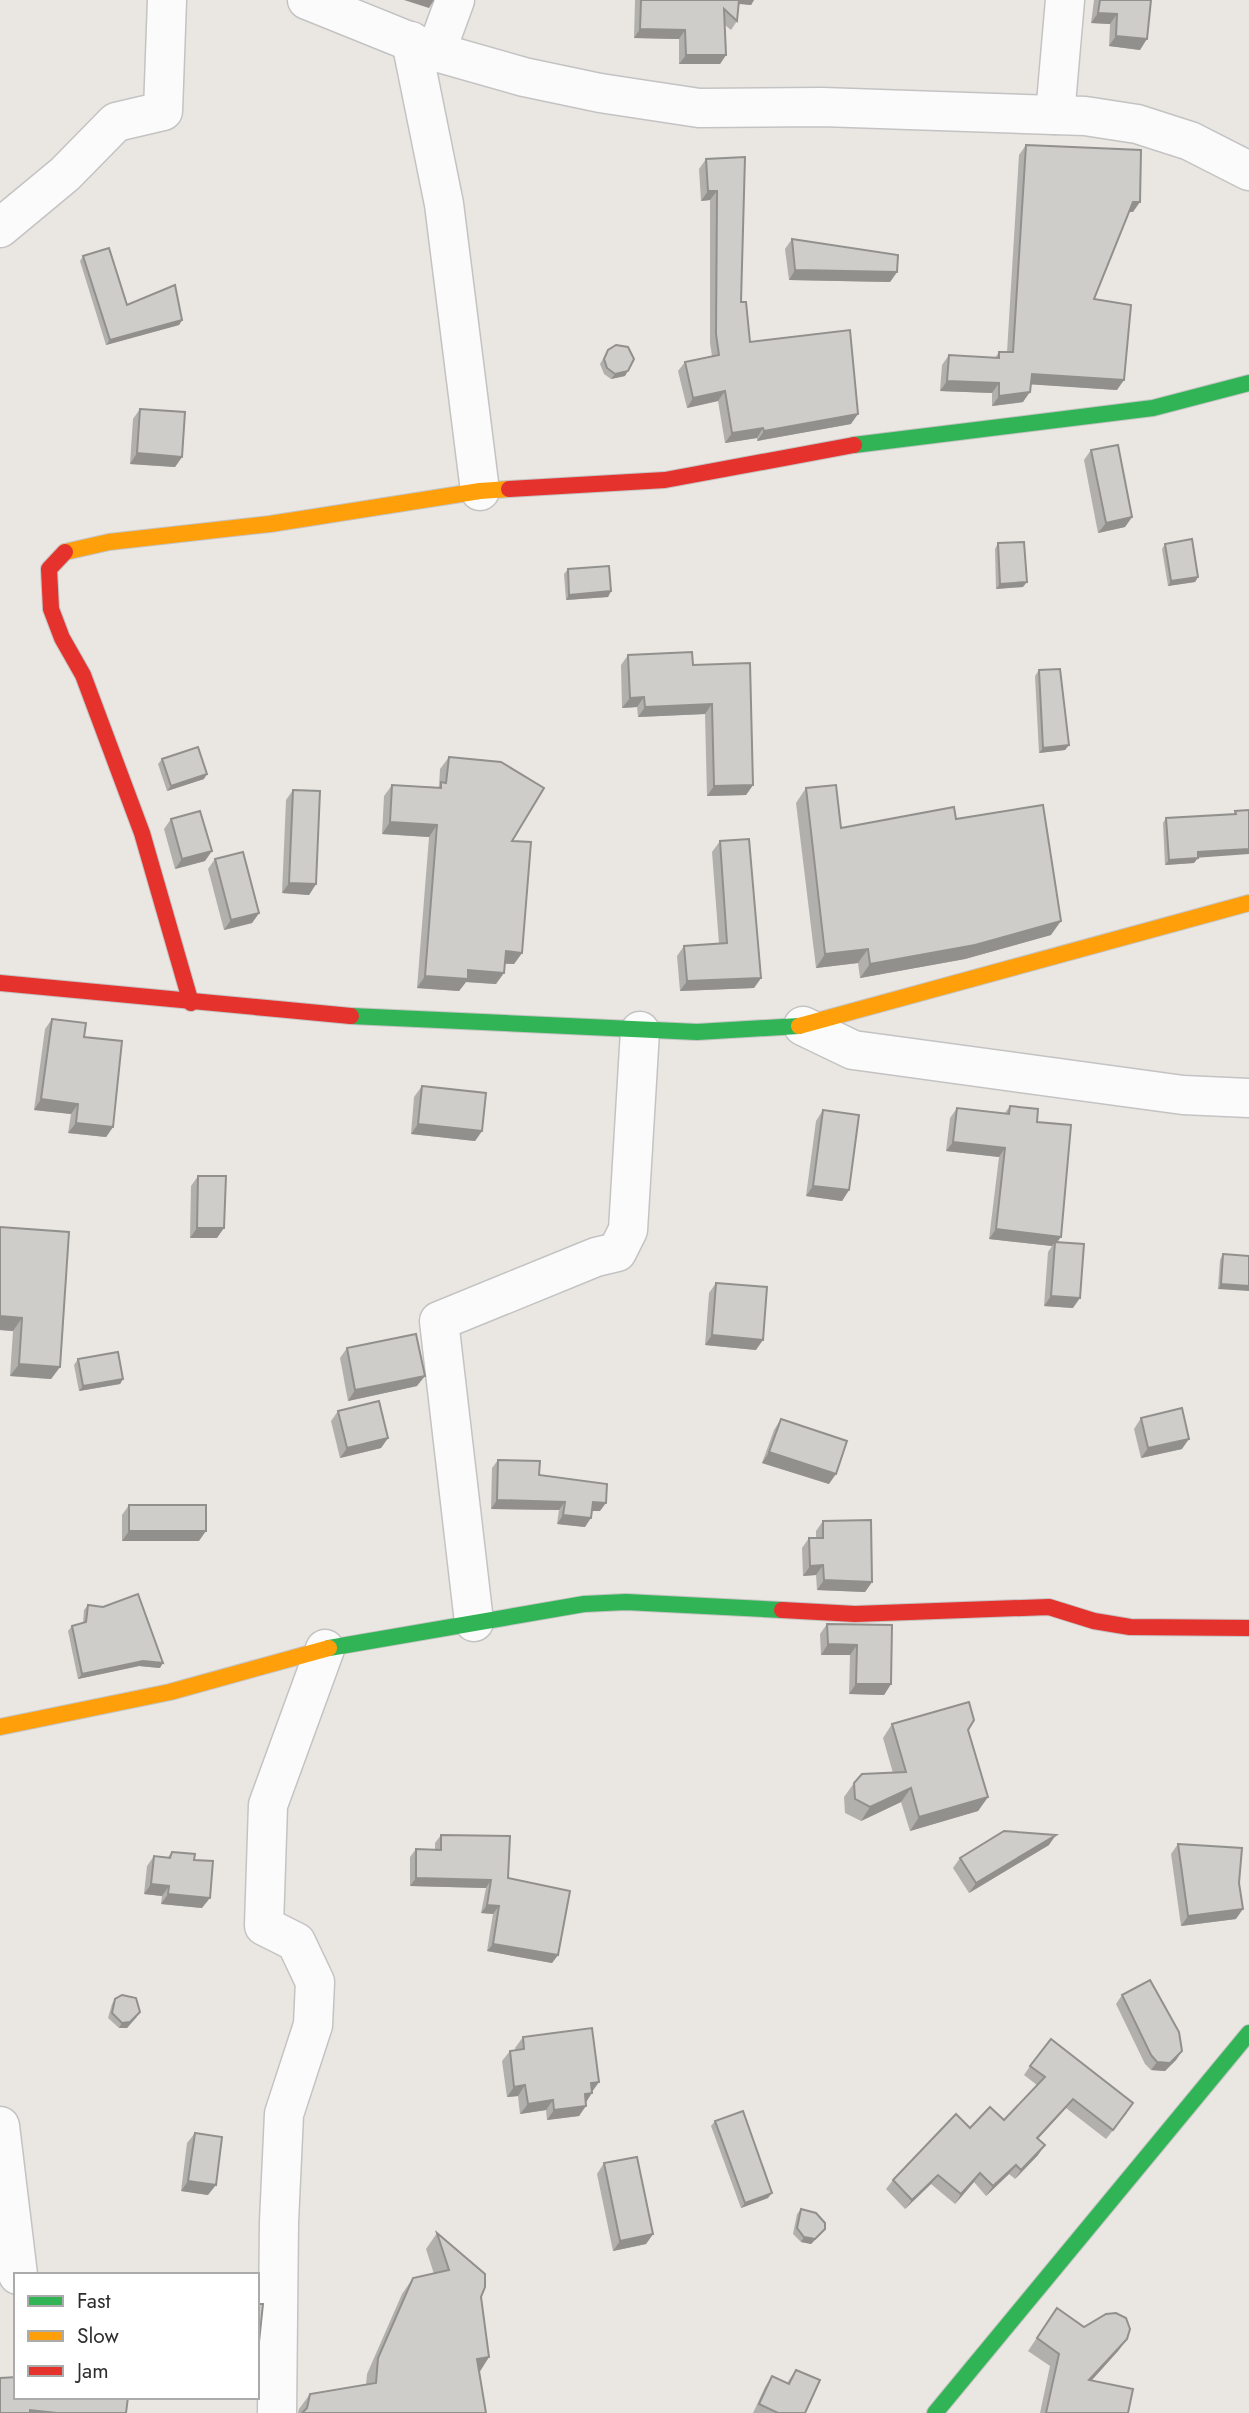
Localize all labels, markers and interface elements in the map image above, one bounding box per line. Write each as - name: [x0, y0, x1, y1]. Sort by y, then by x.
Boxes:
- legend: [14, 2273, 259, 2399]
- text: Fast: [77, 2286, 110, 2316]
- text: Slow: [77, 2321, 119, 2351]
- text: Jam: [74, 2356, 109, 2386]

